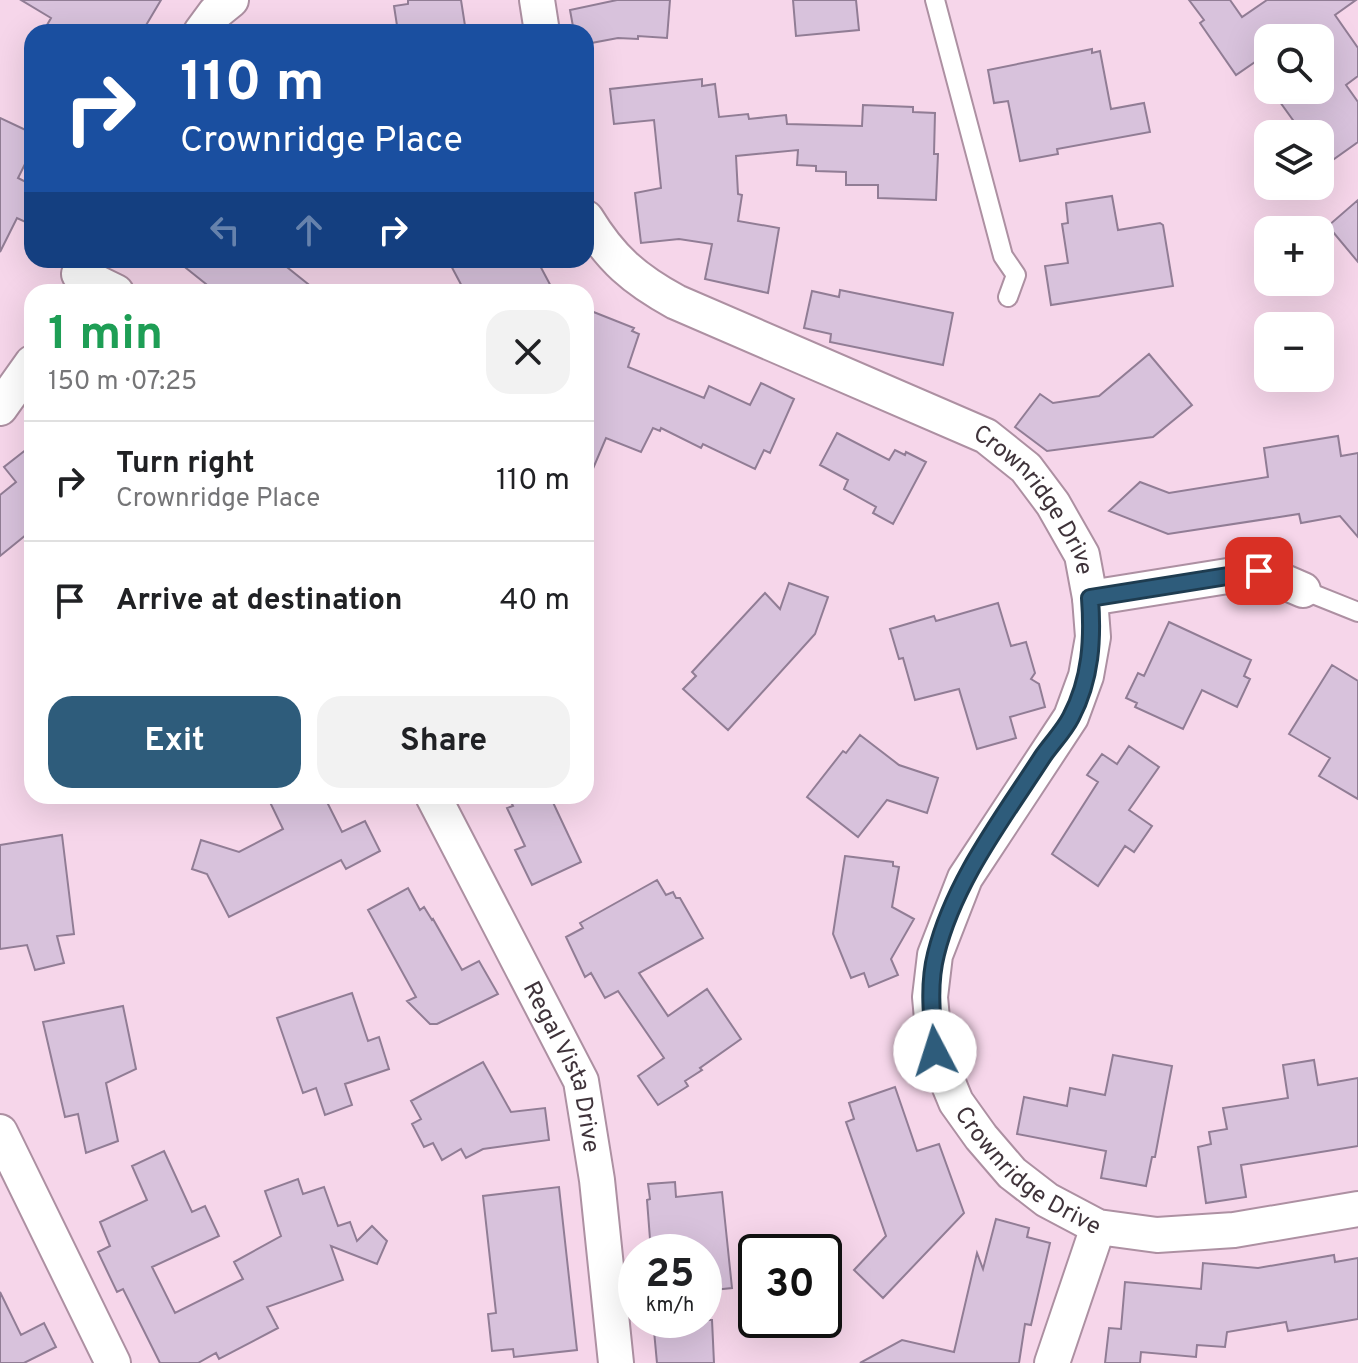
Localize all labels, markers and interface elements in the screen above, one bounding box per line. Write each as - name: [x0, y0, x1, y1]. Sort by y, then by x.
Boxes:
- map controls: [1254, 24, 1334, 392]
- button: search: [1254, 24, 1334, 104]
- text: 110 m: [180, 50, 325, 120]
- icon: right: [48, 56, 152, 160]
- text: Crownridge Place: [180, 119, 463, 165]
- button: layers: [1254, 120, 1334, 200]
- icon: left: [203, 208, 247, 252]
- icon: ahead: [287, 208, 331, 252]
- icon: right: [371, 208, 415, 252]
- button: +: [1254, 216, 1334, 296]
- text: 1 min: [48, 306, 163, 366]
- button: close: [486, 310, 570, 394]
- button: −: [1254, 312, 1334, 392]
- text: 150 m · 07:25: [48, 366, 197, 399]
- street label: Crownridge Drive: [969, 419, 1098, 577]
- text: Turn right: [116, 446, 254, 483]
- icon: right: [48, 459, 92, 503]
- text: 110 m: [496, 463, 570, 500]
- text: Crownridge Place: [116, 483, 320, 516]
- pin: [1225, 537, 1293, 605]
- icon: arrive: [1237, 549, 1281, 593]
- icon: arrive: [48, 579, 92, 623]
- text: Arrive at destination: [116, 583, 402, 620]
- text: 40 m: [500, 583, 570, 620]
- button: Exit: [48, 696, 301, 788]
- button: Share: [317, 696, 570, 788]
- street label: Regal Vista Drive: [515, 977, 605, 1155]
- position arrow: [893, 1009, 977, 1093]
- street label: Crownridge Drive: [947, 1101, 1106, 1243]
- speed limit sign: 30: [738, 1234, 842, 1338]
- text: 25: [646, 1251, 694, 1301]
- text: km/h: [646, 1293, 694, 1319]

